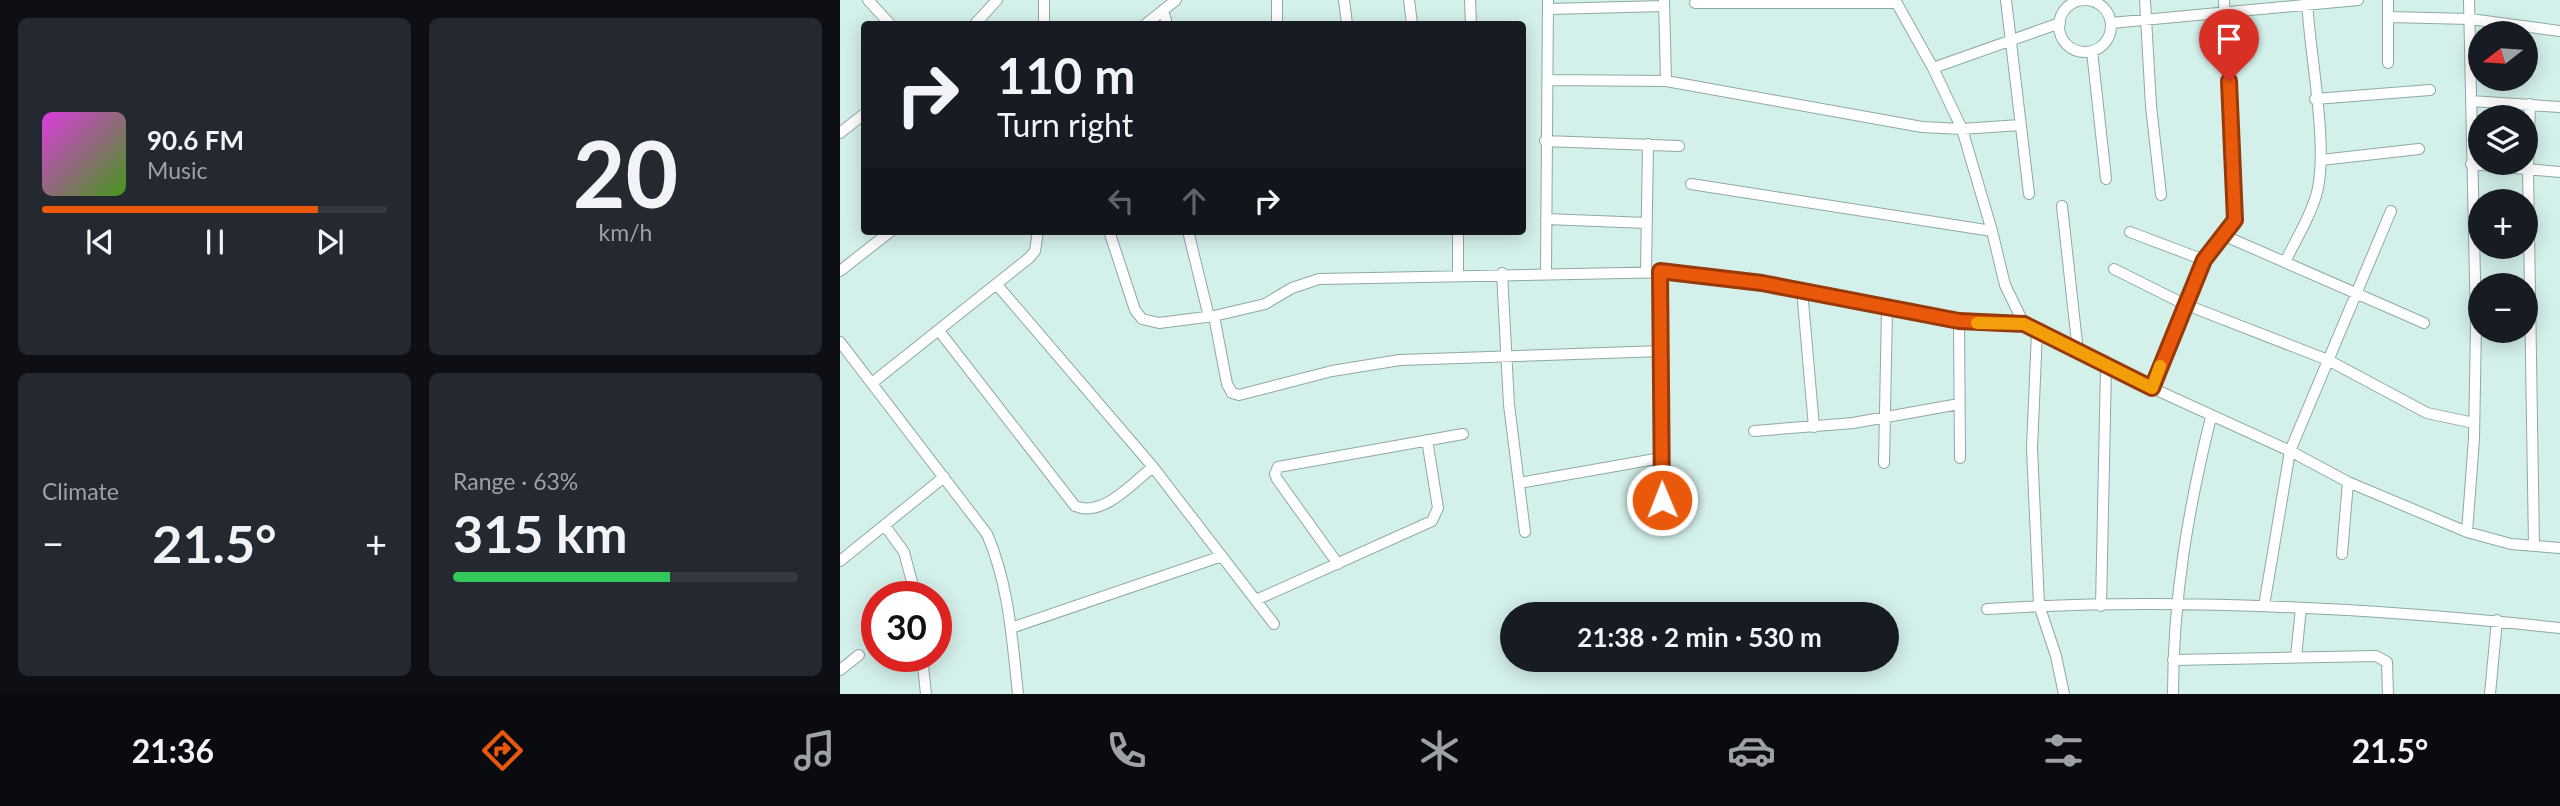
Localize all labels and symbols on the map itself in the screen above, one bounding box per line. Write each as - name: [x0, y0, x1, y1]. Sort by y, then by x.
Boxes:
- pin: [2199, 9, 2259, 81]
- north arrow: [2468, 21, 2538, 91]
- position arrow: [1625, 463, 1699, 537]
- speed limit sign: 30: [861, 581, 952, 672]

